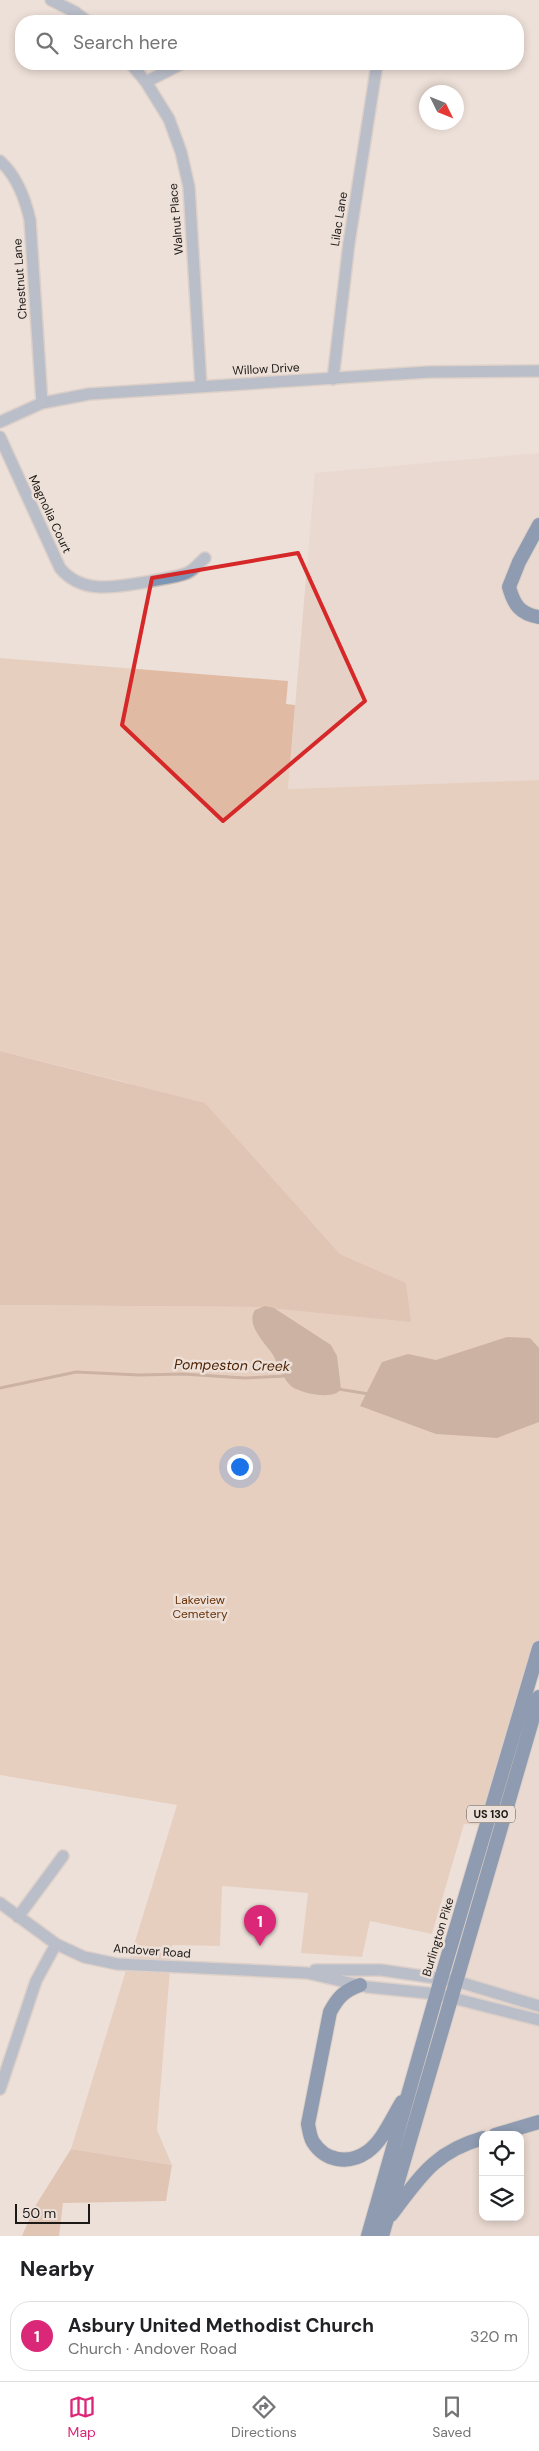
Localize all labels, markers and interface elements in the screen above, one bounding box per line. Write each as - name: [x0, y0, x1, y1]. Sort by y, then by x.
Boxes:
- search box: [15, 15, 524, 70]
- icon: search: [33, 29, 61, 57]
- text: Search here: [73, 30, 178, 55]
- north arrow: [419, 85, 464, 130]
- street label: Walnut Place: [165, 182, 187, 255]
- street label: Lilac Lane: [327, 190, 351, 247]
- street label: Chestnut Lane: [9, 238, 31, 320]
- street label: Willow Drive: [232, 359, 300, 379]
- street label: Magnolia Court: [25, 472, 75, 556]
- water label: Pompeston Creek: [174, 1355, 291, 1375]
- your location: [227, 1454, 253, 1480]
- park label: Lakeview Cemetery: [172, 1592, 228, 1622]
- road number: US 130: [467, 1806, 515, 1822]
- street label: Burlington Pike: [418, 1895, 458, 1978]
- pin: 1: [244, 1905, 276, 1946]
- street label: Andover Road: [113, 1940, 191, 1962]
- map controls: [479, 2131, 524, 2221]
- button: locate: [479, 2131, 524, 2176]
- button: layers: [479, 2176, 524, 2221]
- scale bar: [15, 2201, 90, 2224]
- text: 50 m: [22, 2204, 56, 2222]
- text: Nearby: [20, 2255, 94, 2283]
- text: Asbury United Methodist Church: [68, 2313, 374, 2338]
- text: 1: [34, 2326, 40, 2347]
- text: 320 m: [470, 2326, 518, 2347]
- text: Church · Andover Road: [68, 2338, 237, 2359]
- tab: Map: [68, 2393, 96, 2441]
- tab: Directions: [231, 2393, 297, 2441]
- tab: Saved: [432, 2393, 471, 2441]

